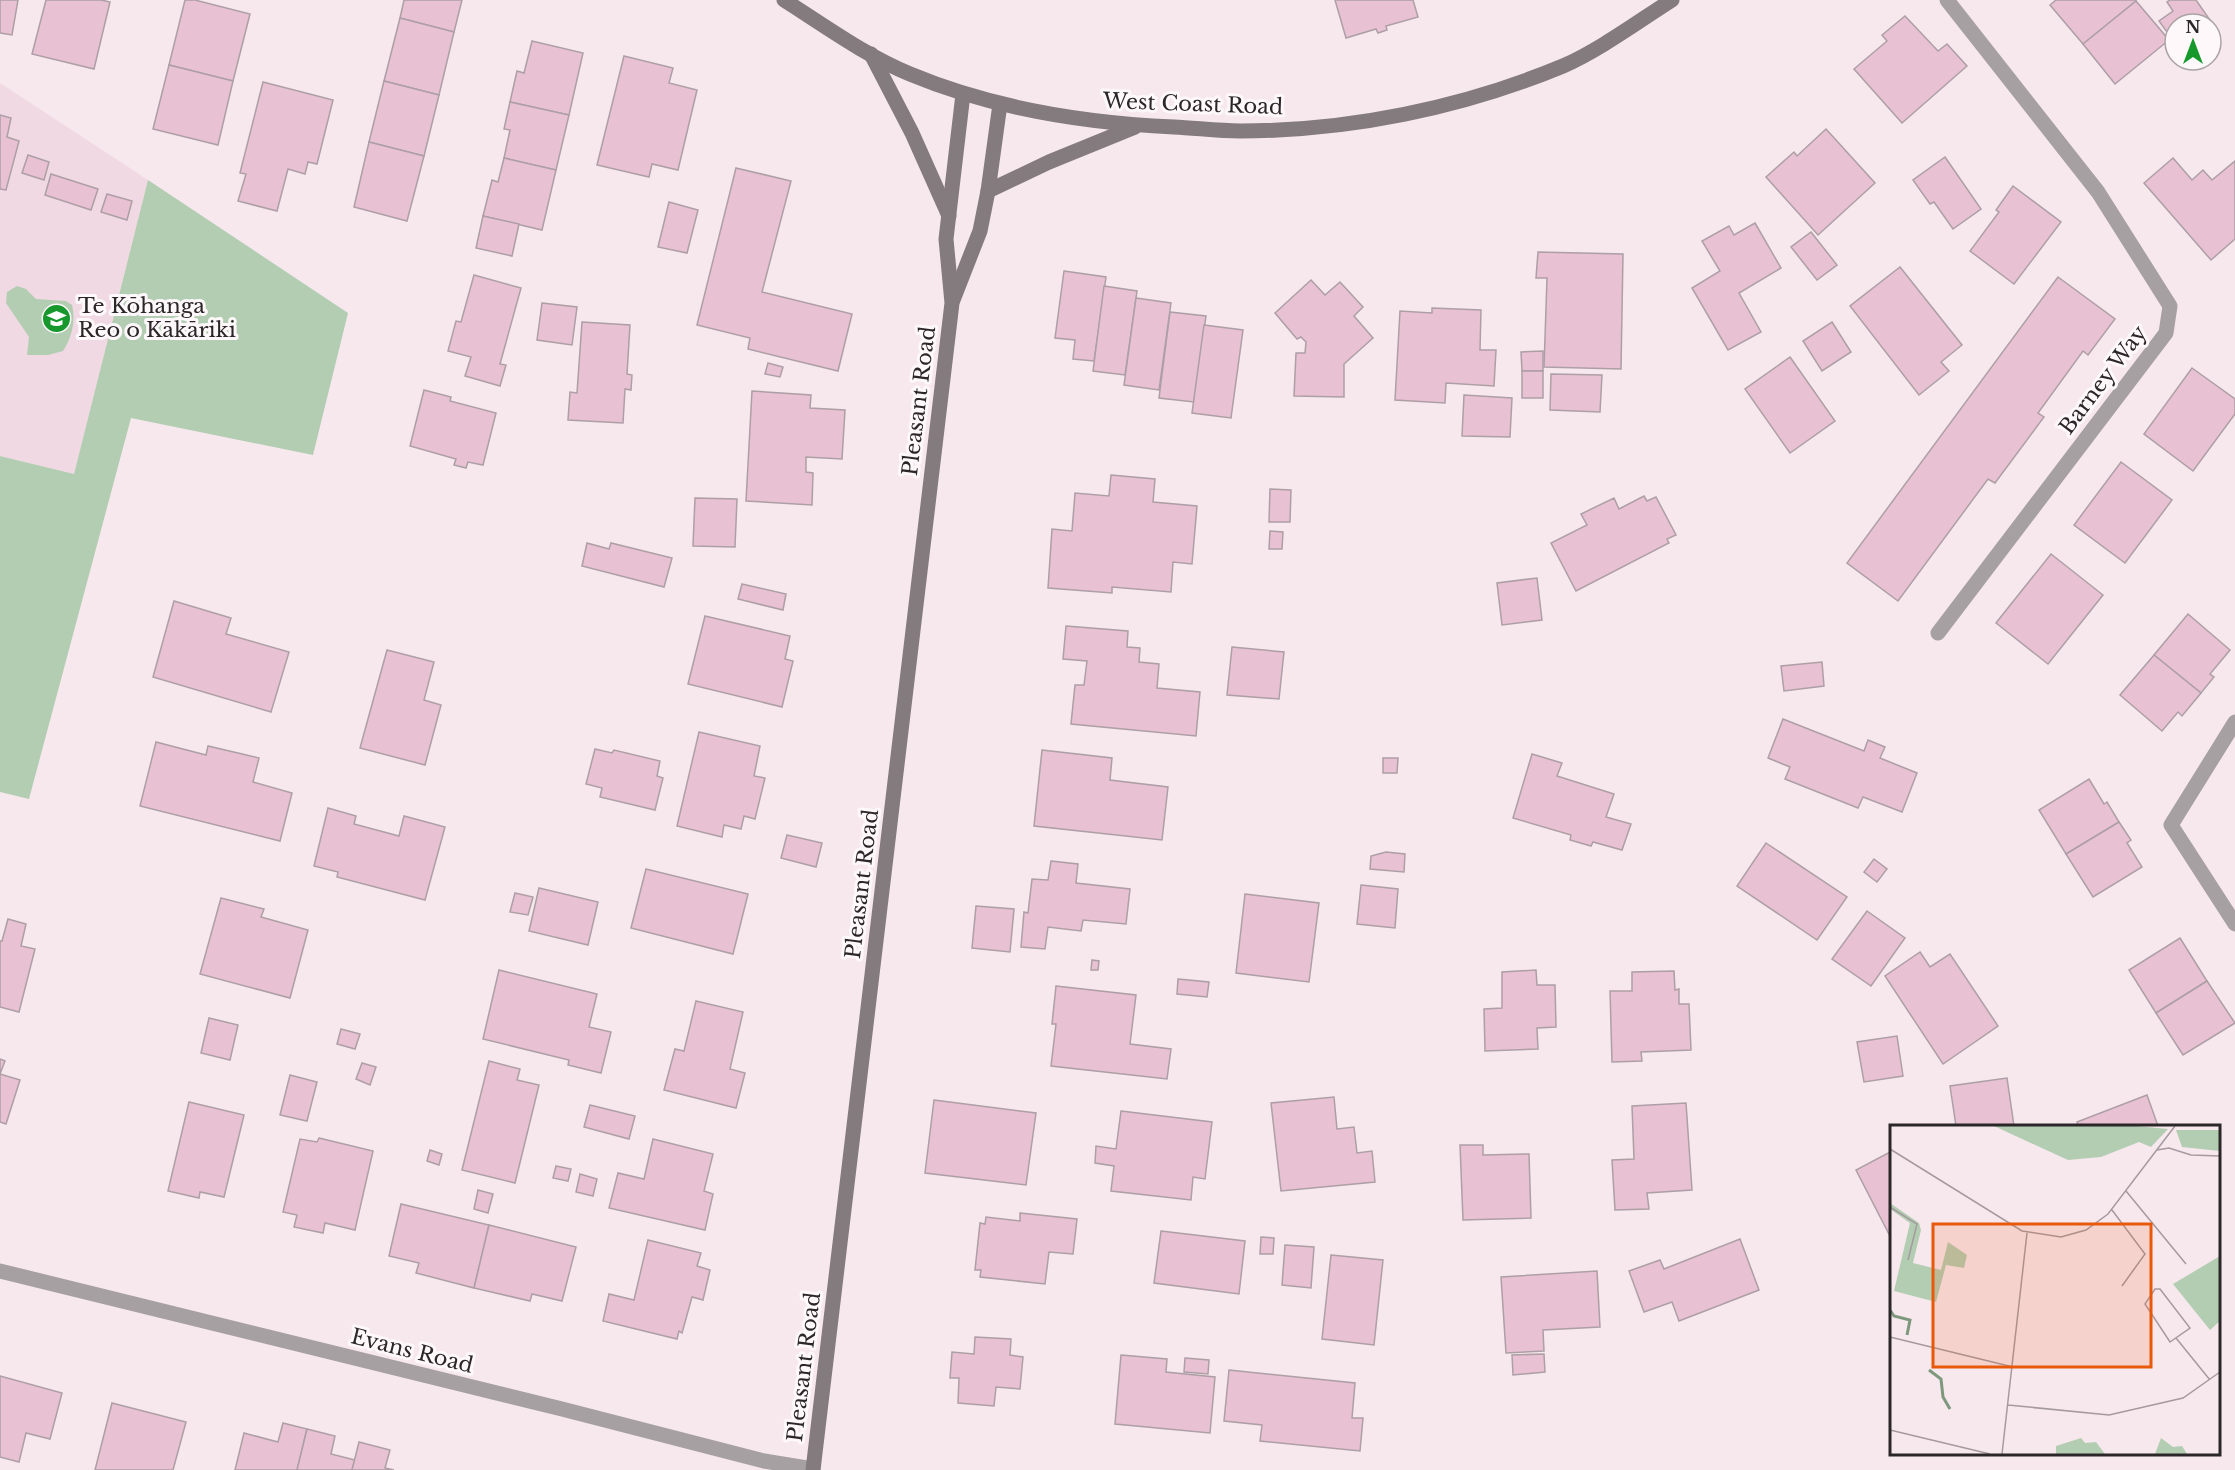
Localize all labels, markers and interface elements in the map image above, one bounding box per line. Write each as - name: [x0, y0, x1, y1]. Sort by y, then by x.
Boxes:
- north arrow: [2163, 12, 2223, 72]
- text: N: [2185, 17, 2201, 37]
- street label: West Coast Road: [1102, 88, 1284, 120]
- place label: Te Kōhanga Reo o Kākāriki: [78, 293, 236, 343]
- school or university icon: Te Kōhanga Reo o Kākāriki: [41, 302, 73, 334]
- street label: Barney Way: [2054, 320, 2153, 440]
- street label: Pleasant Road: [897, 325, 941, 477]
- street label: Pleasant Road: [840, 808, 884, 960]
- inset map: [1890, 1125, 2220, 1455]
- street label: Pleasant Road: [782, 1291, 826, 1443]
- street label: Evans Road: [348, 1323, 476, 1379]

